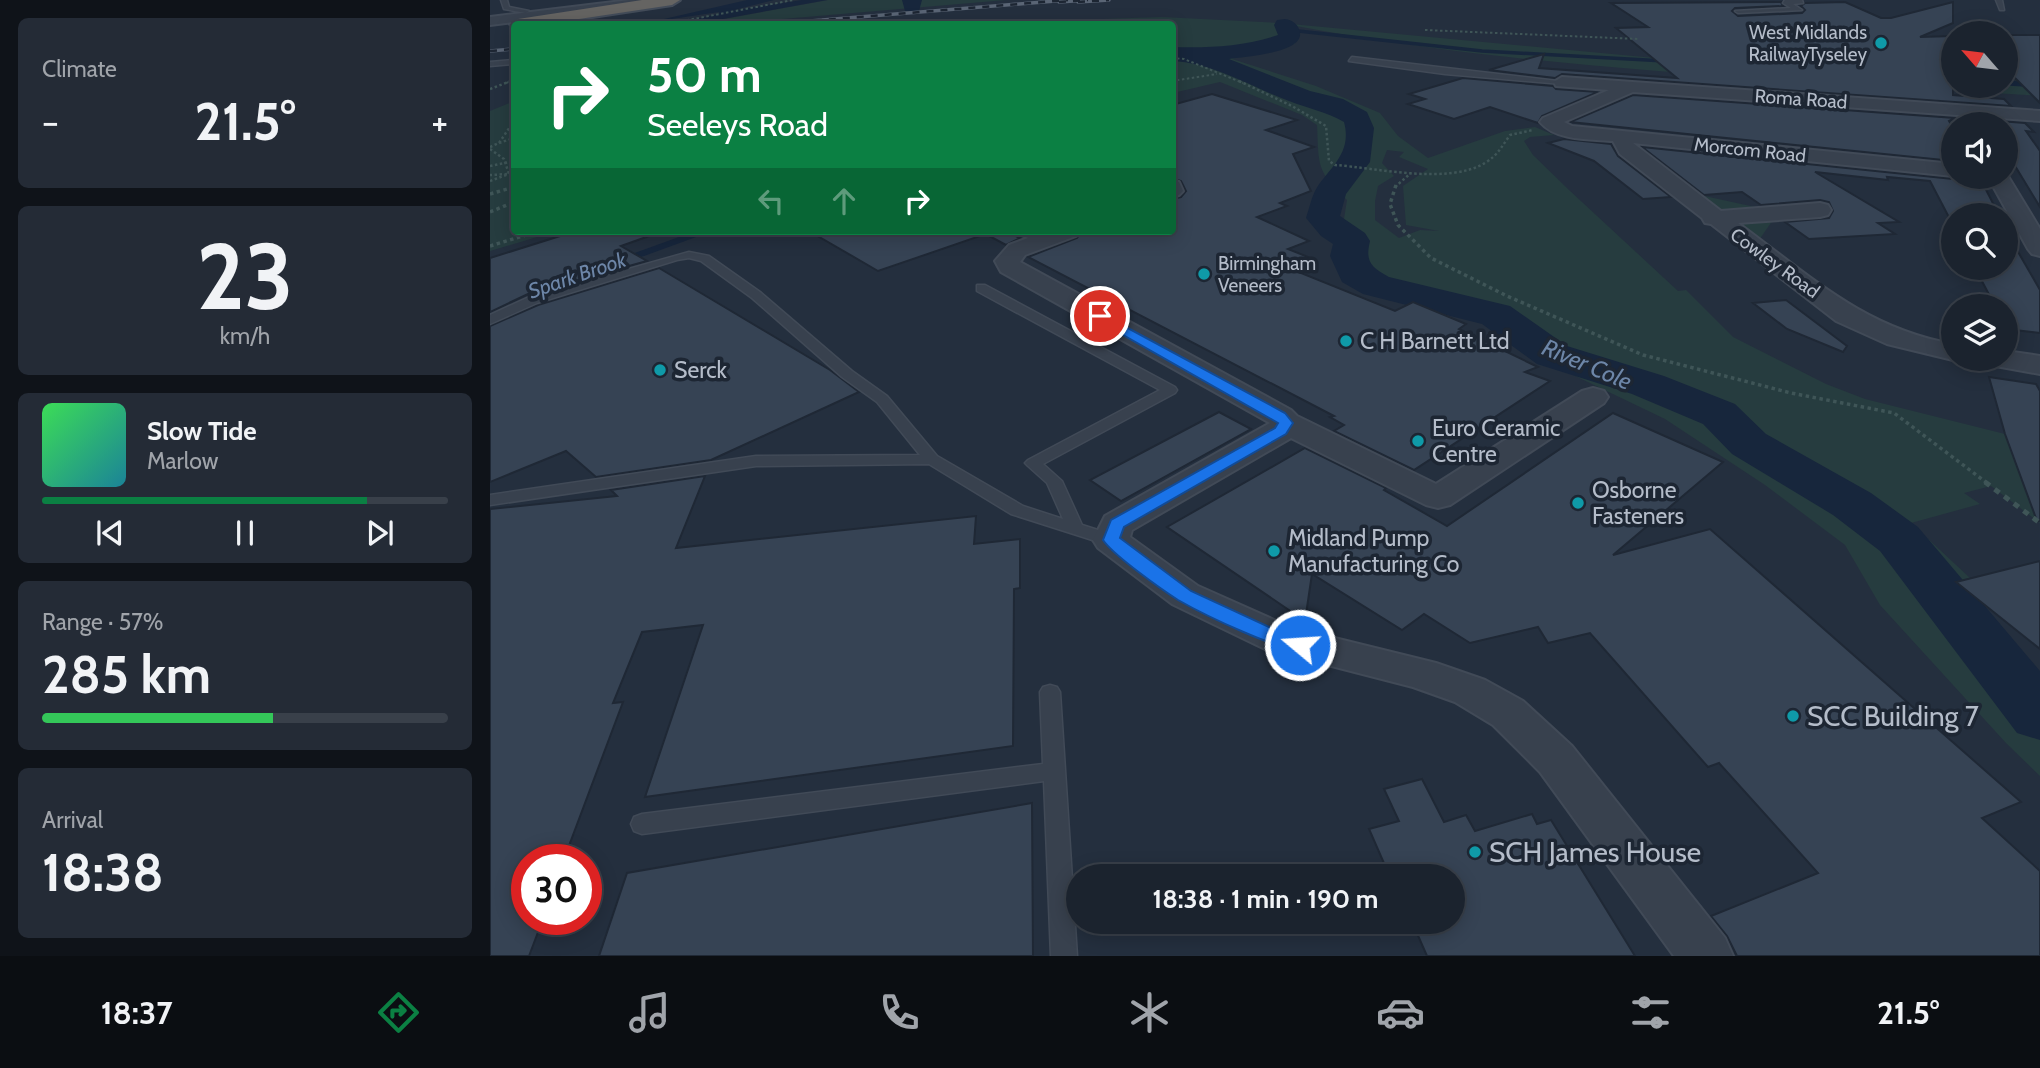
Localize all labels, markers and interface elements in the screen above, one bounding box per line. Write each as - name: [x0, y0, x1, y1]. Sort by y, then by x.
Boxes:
- place label: West Midlands RailwayTyseley: [1748, 21, 1867, 66]
- north arrow: [1941, 21, 2018, 98]
- map controls: [1941, 21, 2018, 371]
- marker: West Midlands RailwayTyseley: [1873, 35, 1889, 51]
- text: 50 m: [647, 45, 762, 104]
- icon: right: [532, 49, 623, 140]
- text: Climate: [42, 55, 117, 83]
- street label: Roma Road: [1754, 84, 1848, 114]
- text: 21.5°: [194, 90, 296, 153]
- text: −: [42, 98, 59, 145]
- text: +: [431, 98, 448, 145]
- text: Seeleys Road: [647, 105, 828, 144]
- button: sound: [1941, 112, 2018, 189]
- street label: Morcom Road: [1693, 133, 1807, 167]
- icon: left: [752, 182, 790, 220]
- icon: ahead: [825, 182, 863, 220]
- icon: right: [898, 182, 936, 220]
- button: search: [1941, 203, 2018, 280]
- text: 23: [196, 221, 294, 332]
- street label: Cowley Road: [1726, 223, 1824, 303]
- water label: Spark Brook: [525, 246, 630, 303]
- place label: Birmingham Veneers: [1218, 252, 1316, 297]
- marker: Birmingham Veneers: [1196, 266, 1212, 282]
- pin: [1070, 286, 1130, 346]
- button: layers: [1941, 294, 2018, 371]
- icon: arrive: [1081, 297, 1119, 335]
- text: km/h: [220, 322, 270, 350]
- place label: C H Barnett Ltd: [1360, 327, 1510, 355]
- water label: River Cole: [1538, 332, 1636, 396]
- marker: C H Barnett Ltd: [1338, 333, 1354, 349]
- place label: Serck: [674, 356, 728, 384]
- marker: Serck: [652, 362, 668, 378]
- place label: Euro Ceramic Centre: [1432, 414, 1560, 468]
- text: Slow Tide: [147, 415, 257, 447]
- marker: Euro Ceramic Centre: [1410, 433, 1426, 449]
- text: Marlow: [147, 447, 218, 475]
- place label: Osborne Fasteners: [1592, 476, 1684, 530]
- marker: Osborne Fasteners: [1570, 495, 1586, 511]
- icon: previous: [91, 514, 129, 552]
- icon: pause: [226, 514, 264, 552]
- icon: next: [361, 514, 399, 552]
- place label: Midland Pump Manufacturing Co: [1288, 524, 1459, 578]
- marker: Midland Pump Manufacturing Co: [1266, 543, 1282, 559]
- text: Range · 57%: [42, 608, 163, 636]
- position arrow: [1263, 608, 1337, 682]
- text: 285 km: [42, 643, 211, 706]
- place label: SCC Building 7: [1807, 699, 1979, 733]
- marker: SCC Building 7: [1785, 708, 1801, 724]
- text: Arrival: [42, 806, 103, 834]
- place label: SCH James House: [1489, 835, 1701, 869]
- text: 18:38: [42, 841, 164, 904]
- speed limit sign: 30: [511, 844, 602, 935]
- marker: SCH James House: [1467, 844, 1483, 860]
- text: 18:38 · 1 min · 190 m: [1153, 883, 1378, 915]
- icon: directions: [374, 988, 423, 1037]
- icon: music: [625, 988, 674, 1037]
- icon: phone: [875, 988, 924, 1037]
- icon: climate: [1125, 988, 1174, 1037]
- icon: car: [1376, 988, 1425, 1037]
- icon: filters: [1626, 988, 1675, 1037]
- text: 18:37: [101, 993, 173, 1032]
- text: 21.5°: [1877, 993, 1939, 1032]

